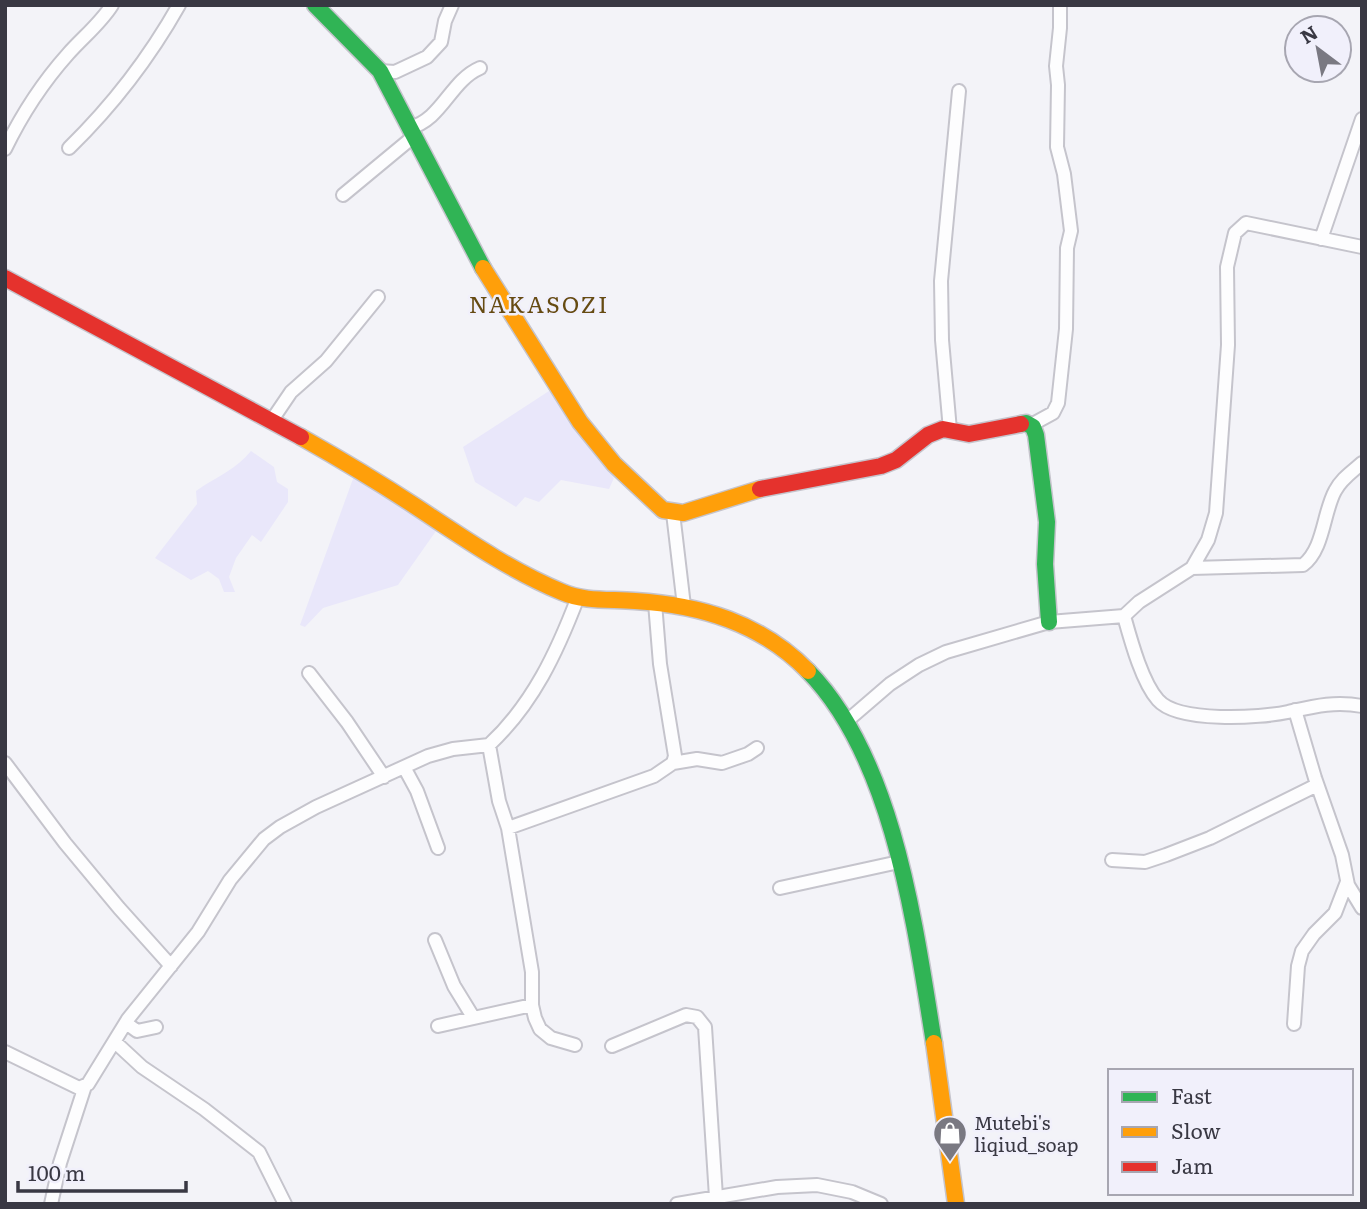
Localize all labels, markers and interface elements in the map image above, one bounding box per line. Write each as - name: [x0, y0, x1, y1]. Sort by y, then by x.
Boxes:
- north arrow: [1283, 14, 1353, 84]
- text: N: [1294, 18, 1323, 50]
- district label: NAKASOZI: [469, 286, 609, 320]
- legend: [1108, 1069, 1353, 1195]
- text: Fast: [1171, 1079, 1212, 1110]
- place label: Mutebi's liqiud_soap: [974, 1108, 1079, 1158]
- shop icon: Mutebi's liqiud_soap: [931, 1114, 969, 1163]
- text: Slow: [1171, 1114, 1221, 1145]
- text: Jam: [1171, 1149, 1213, 1180]
- scale bar: [18, 1150, 186, 1194]
- text: 100 m: [28, 1156, 85, 1187]

